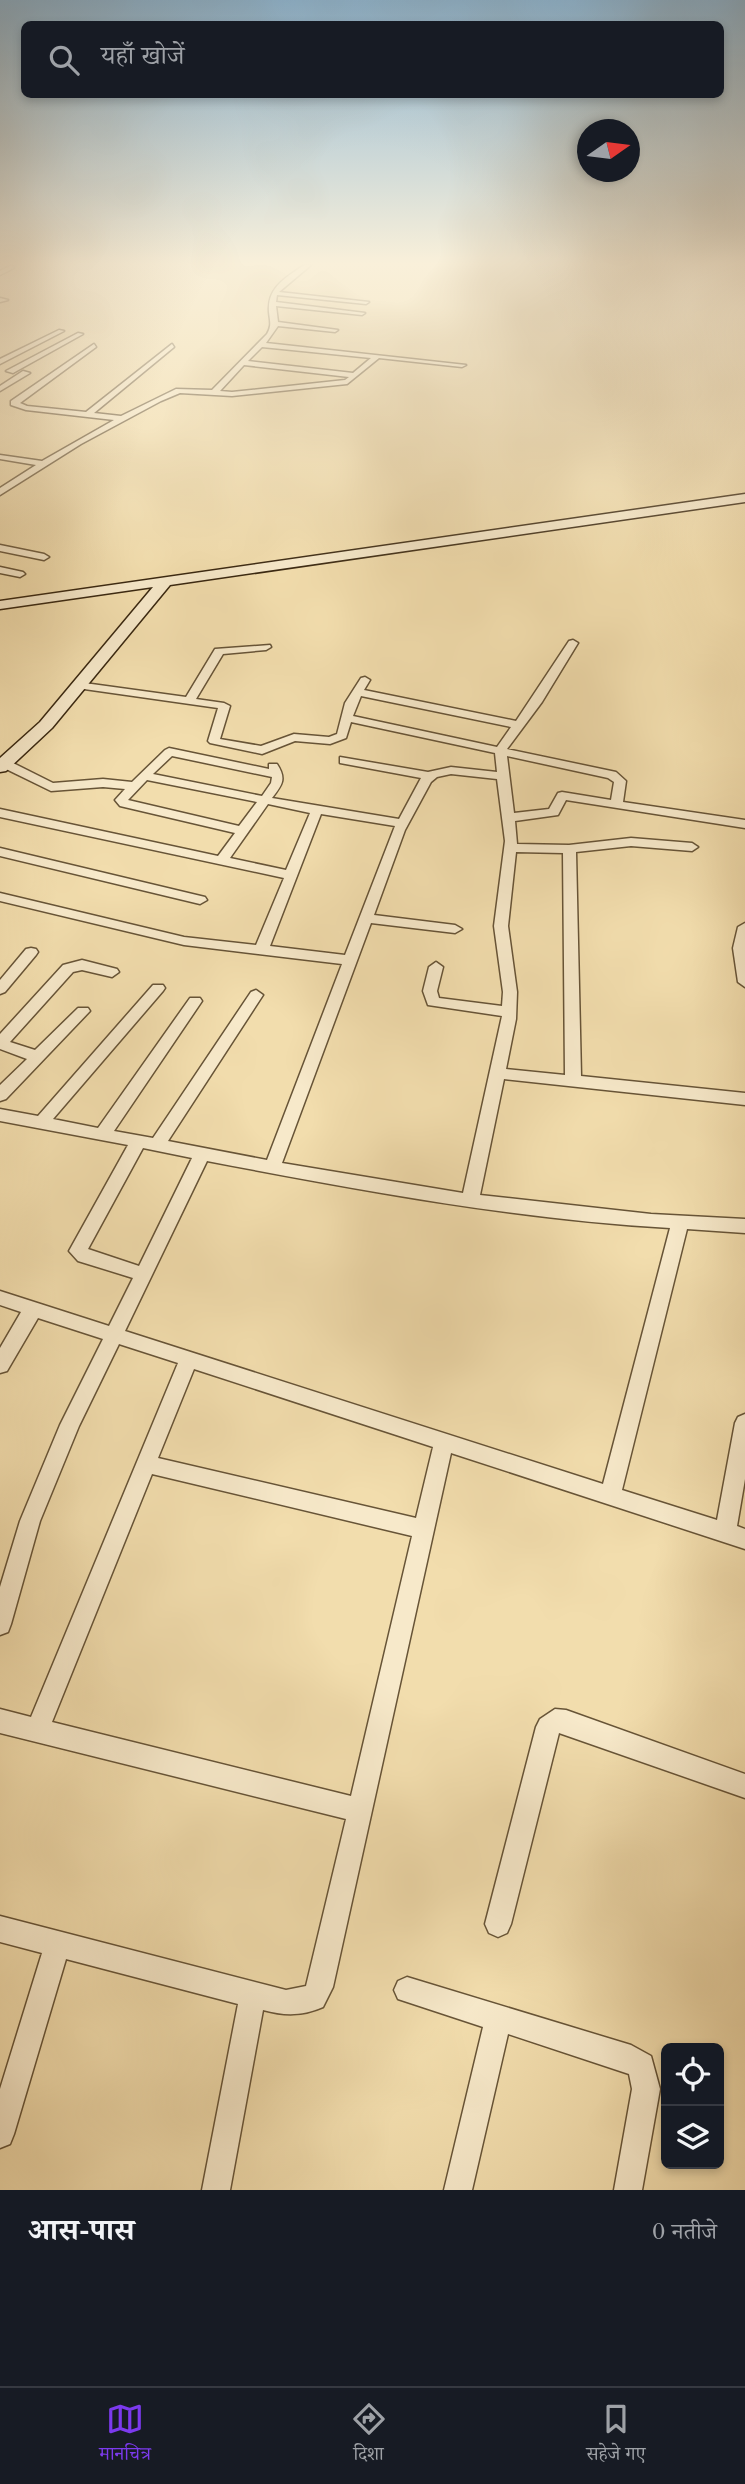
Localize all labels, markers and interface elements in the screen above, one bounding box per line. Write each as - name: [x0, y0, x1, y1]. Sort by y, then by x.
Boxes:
- search box: [21, 21, 724, 98]
- icon: search: [45, 41, 83, 79]
- text: यहाँ खोजें: [101, 44, 184, 70]
- north arrow: [577, 119, 640, 182]
- map controls: [661, 2043, 724, 2169]
- button: locate: [661, 2043, 724, 2106]
- button: layers: [661, 2106, 724, 2169]
- text: आस-पास: [28, 2217, 135, 2247]
- text: 0 नतीजे: [652, 2221, 717, 2244]
- tab: मानचित्र: [99, 2400, 151, 2472]
- tab: दिशा: [350, 2400, 388, 2472]
- tab: सहेजे गए: [586, 2400, 646, 2472]

